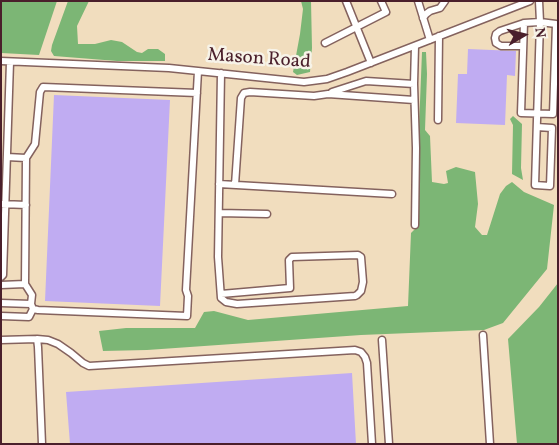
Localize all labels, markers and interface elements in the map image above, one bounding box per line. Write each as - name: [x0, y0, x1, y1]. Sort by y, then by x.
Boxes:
- north arrow: [499, 10, 549, 60]
- text: N: [529, 26, 549, 39]
- street label: Mason Road: [207, 45, 311, 75]

